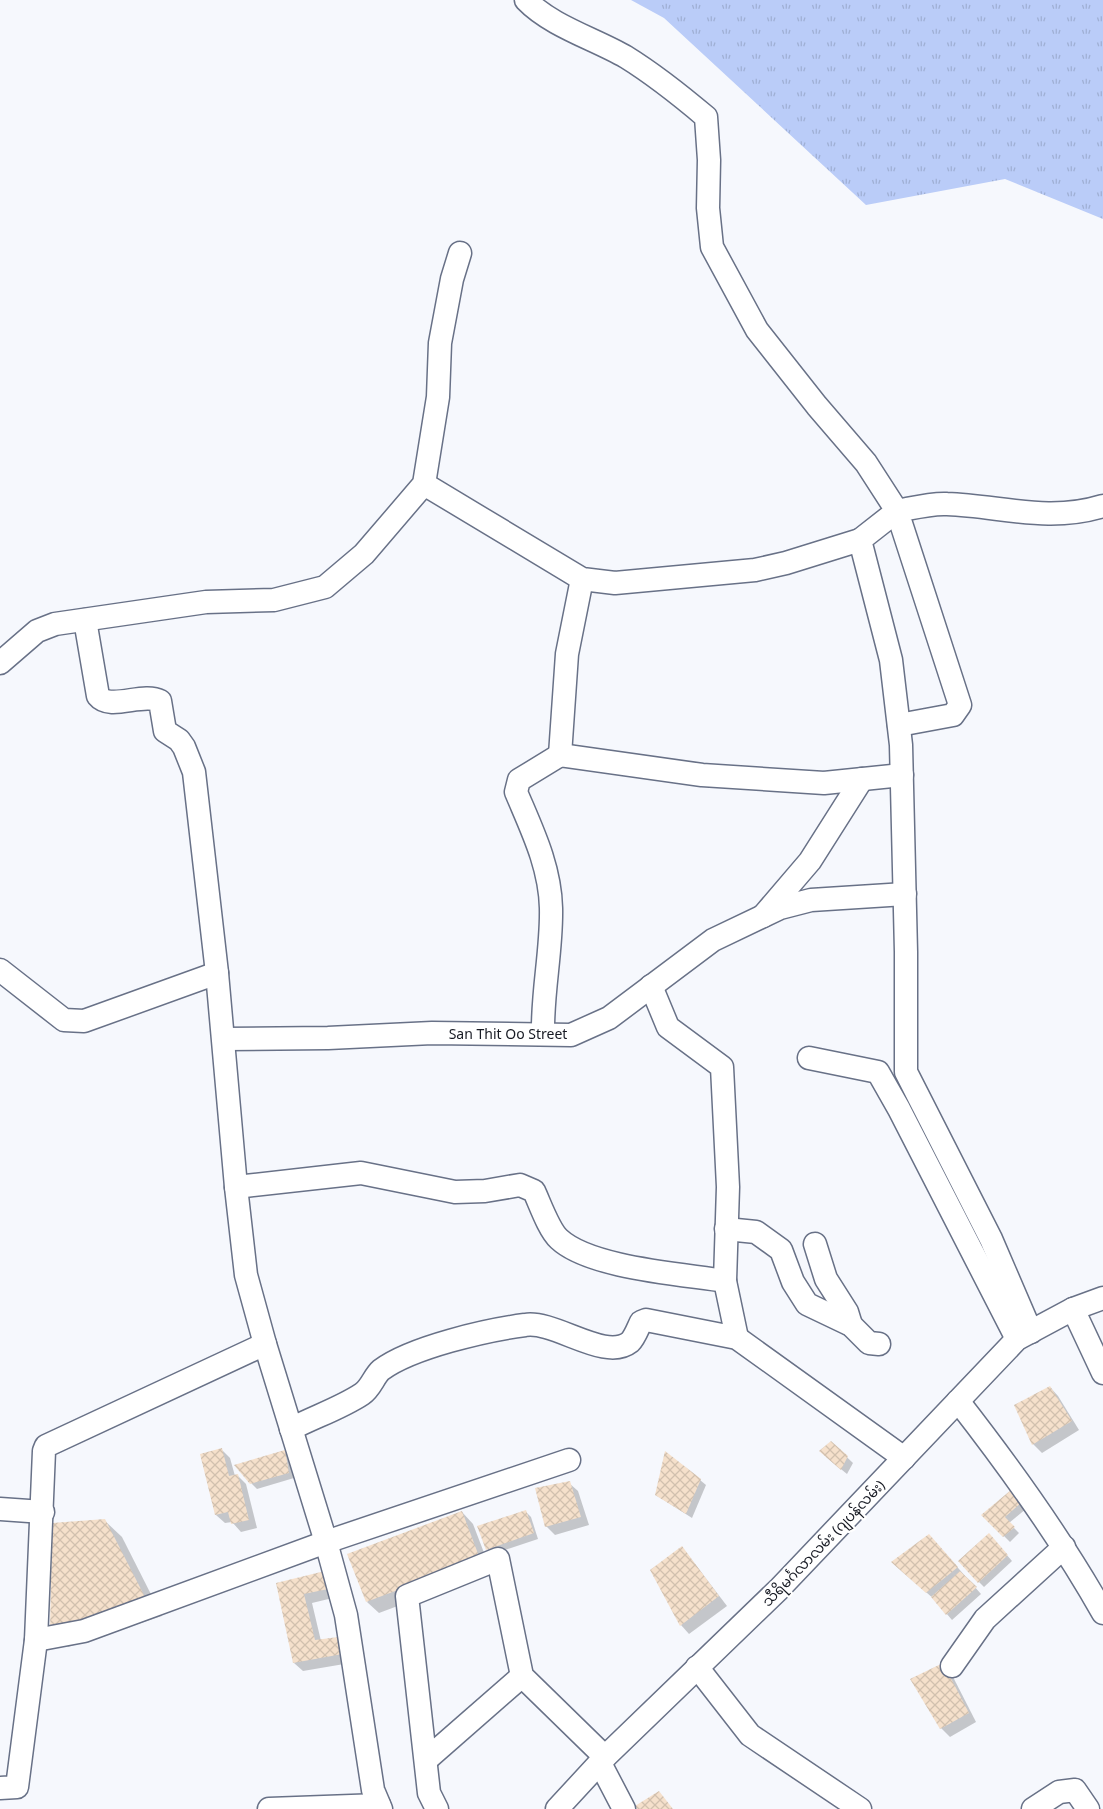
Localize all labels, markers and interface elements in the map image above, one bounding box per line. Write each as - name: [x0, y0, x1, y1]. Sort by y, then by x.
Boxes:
- street label: San Thit Oo Street: [449, 1024, 567, 1043]
- street label: သီရိမင်္ဂလာလမ်း (ဂျပန်လမ်း): [757, 1476, 891, 1612]

